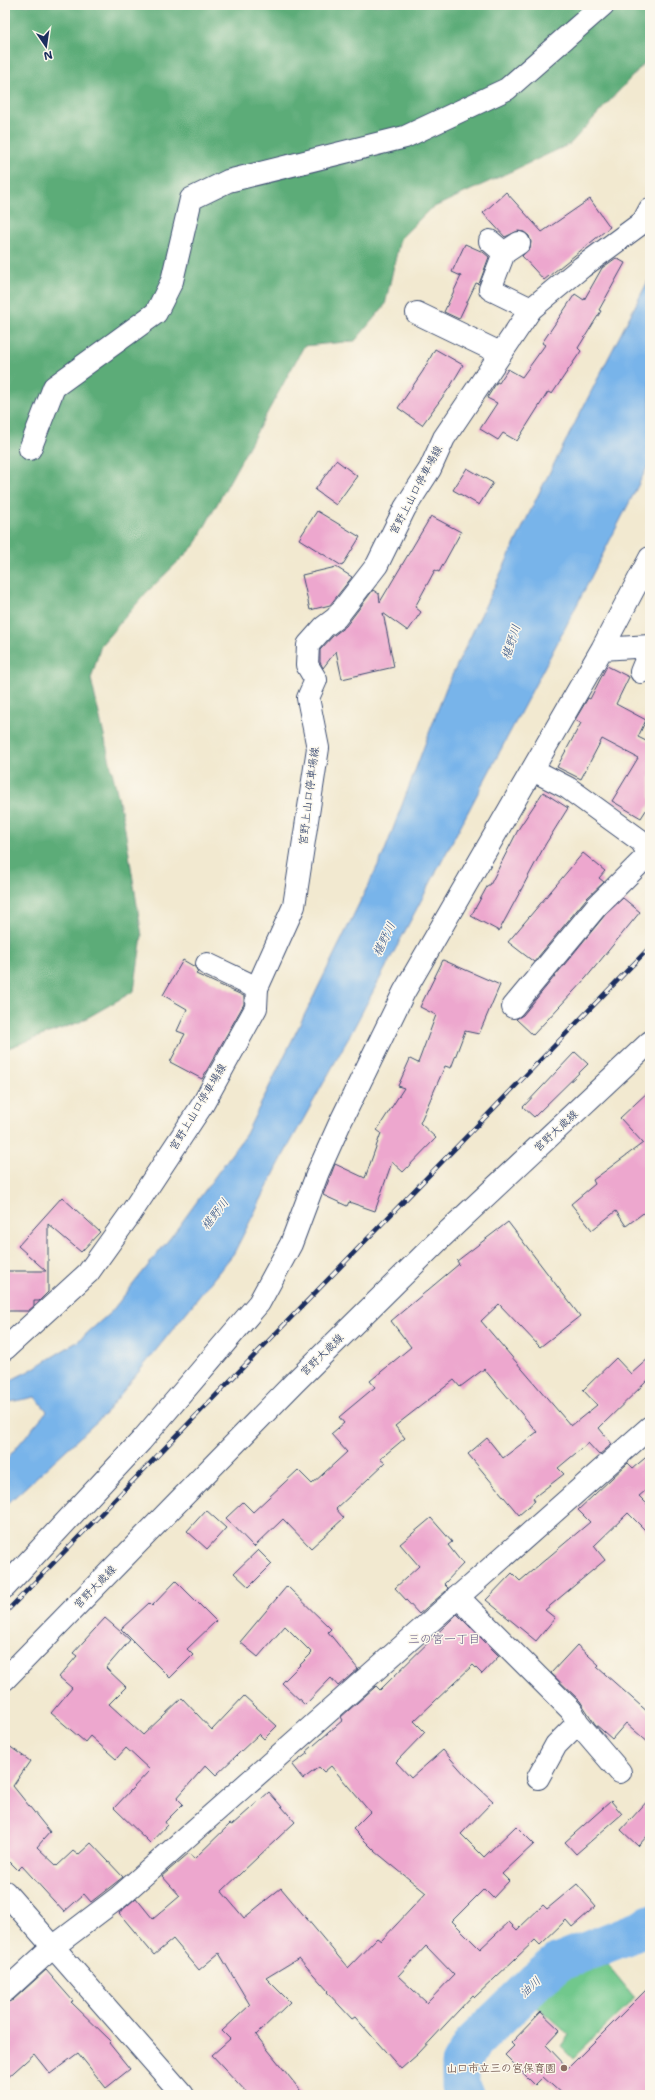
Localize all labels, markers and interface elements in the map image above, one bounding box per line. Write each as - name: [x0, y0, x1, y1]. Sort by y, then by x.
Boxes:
- north arrow: [26, 26, 66, 66]
- text: N: [42, 47, 54, 64]
- street label: 宮野上山口停車場線: [386, 443, 446, 537]
- water label: 椹野川: [498, 622, 524, 662]
- street label: 宮野上山口停車場線: [296, 746, 322, 846]
- water label: 椹野川: [369, 919, 399, 959]
- street label: 宮野上山口停車場線: [166, 1061, 230, 1153]
- street label: 宮野大歳線: [531, 1107, 581, 1155]
- water label: 椹野川: [198, 1195, 232, 1233]
- street label: 宮野大歳線: [297, 1331, 347, 1379]
- street label: 宮野大歳線: [71, 1562, 119, 1612]
- district label: 三の宮一丁目: [408, 1631, 480, 1647]
- water label: 油川: [516, 1973, 544, 2001]
- place label: 山口市立三の宮保育園: [446, 2061, 556, 2076]
- marker: 山口市立三の宮保育園: [559, 2063, 569, 2073]

